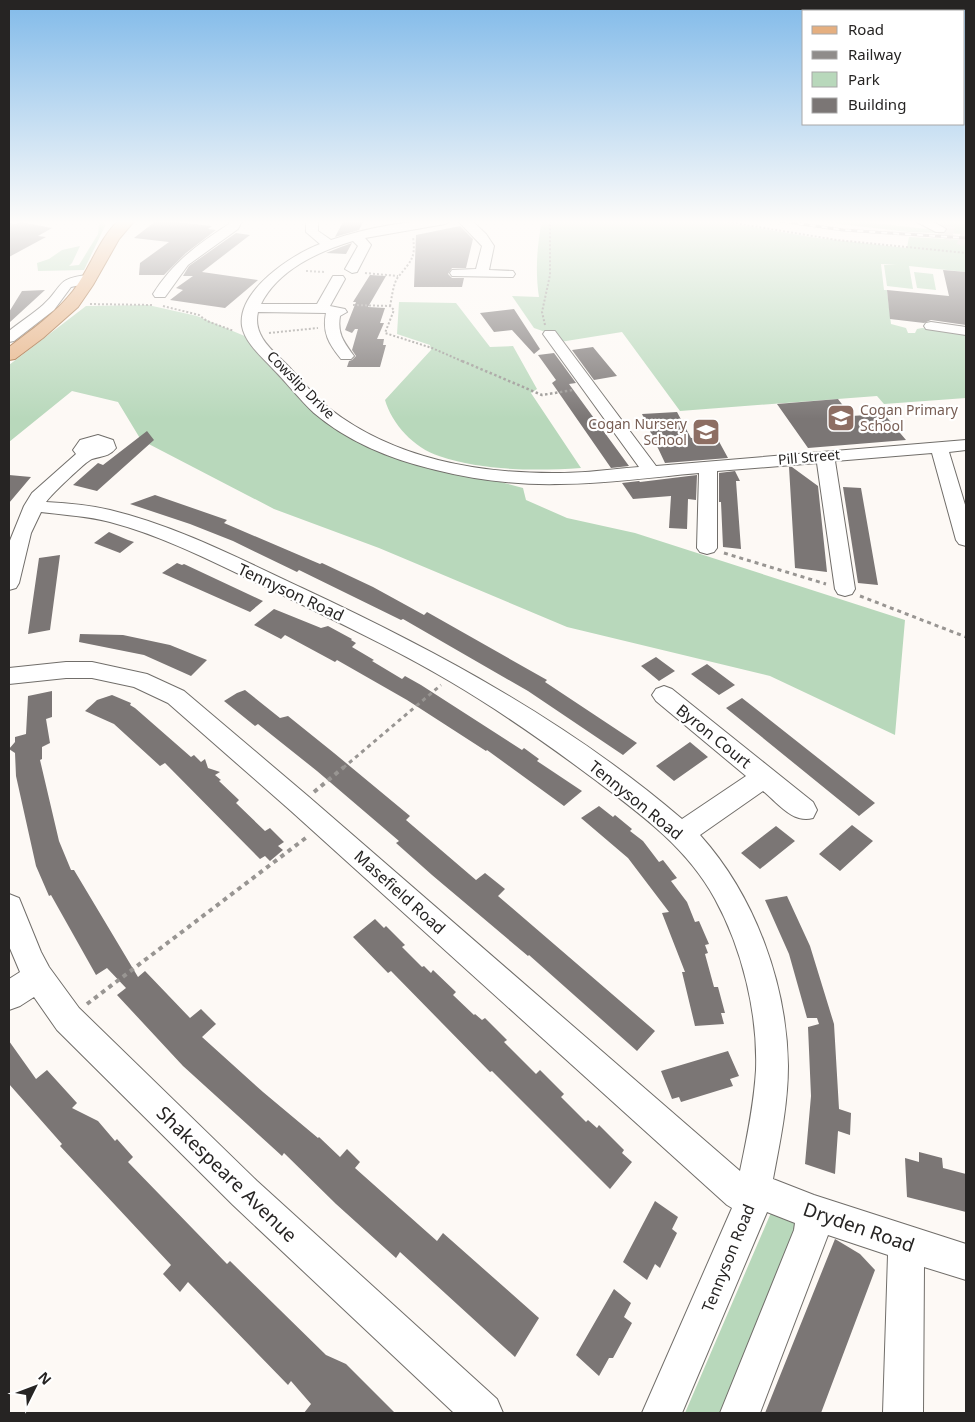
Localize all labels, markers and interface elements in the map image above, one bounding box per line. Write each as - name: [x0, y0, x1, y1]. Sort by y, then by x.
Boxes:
- legend: [802, 10, 965, 125]
- text: Road: [848, 19, 884, 39]
- text: Railway: [848, 44, 902, 64]
- text: Park: [848, 69, 880, 89]
- text: Building: [848, 94, 906, 114]
- street label: Cowslip Drive: [263, 347, 340, 423]
- place label: Cogan Primary School: [860, 400, 959, 435]
- school or university icon: Cogan Primary School: [826, 403, 856, 433]
- place label: Cogan Nursery School: [588, 414, 688, 449]
- school or university icon: Cogan Nursery School: [691, 417, 721, 447]
- street label: Pill Street: [777, 444, 841, 469]
- street label: Tennyson Road: [234, 558, 348, 626]
- street label: Byron Court: [672, 699, 756, 773]
- street label: Tennyson Road: [585, 755, 687, 845]
- street label: Masefield Road: [350, 845, 450, 939]
- street label: Shakespeare Avenue: [151, 1100, 303, 1248]
- street label: Dryden Road: [800, 1196, 918, 1258]
- street label: Tennyson Road: [696, 1201, 760, 1315]
- north arrow: [10, 1362, 60, 1412]
- text: N: [34, 1367, 56, 1389]

